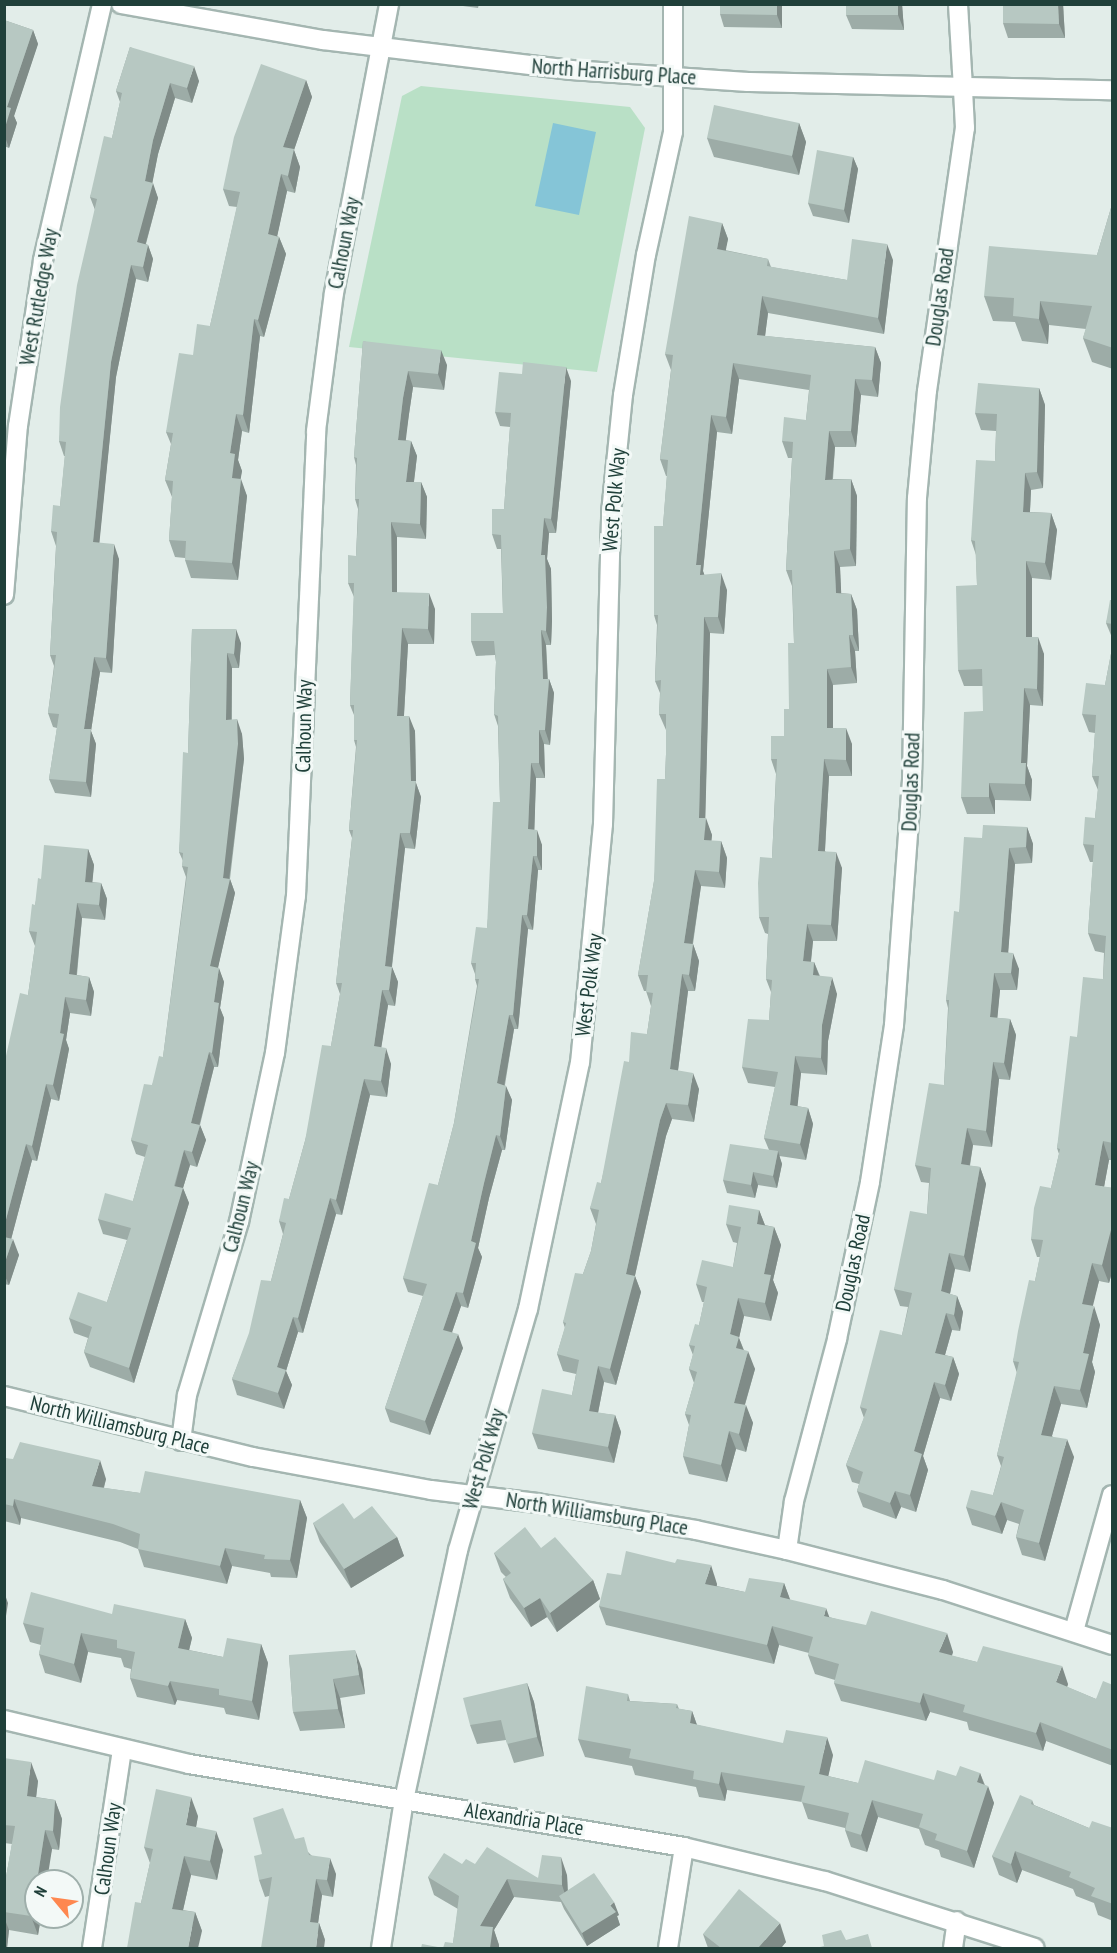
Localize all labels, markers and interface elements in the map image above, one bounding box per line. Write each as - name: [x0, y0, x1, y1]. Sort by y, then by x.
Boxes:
- street label: North Harrisburg Place: [531, 54, 697, 90]
- street label: Calhoun Way: [323, 195, 365, 291]
- street label: West Rutledge Way: [15, 226, 63, 368]
- street label: Douglas Road: [921, 246, 959, 348]
- street label: West Polk Way: [597, 447, 631, 553]
- street label: Calhoun Way: [291, 679, 317, 773]
- street label: Douglas Road: [897, 732, 925, 832]
- street label: West Polk Way: [570, 932, 608, 1038]
- street label: Calhoun Way: [217, 1159, 265, 1255]
- street label: Douglas Road: [830, 1212, 876, 1314]
- street label: North Williamsburg Place: [28, 1390, 212, 1460]
- street label: West Polk Way: [457, 1405, 511, 1513]
- street label: North Williamsburg Place: [504, 1487, 690, 1541]
- street label: Alexandria Place: [463, 1797, 585, 1841]
- street label: Calhoun Way: [89, 1801, 127, 1897]
- north arrow: [24, 1869, 84, 1929]
- text: N: [29, 1883, 51, 1900]

